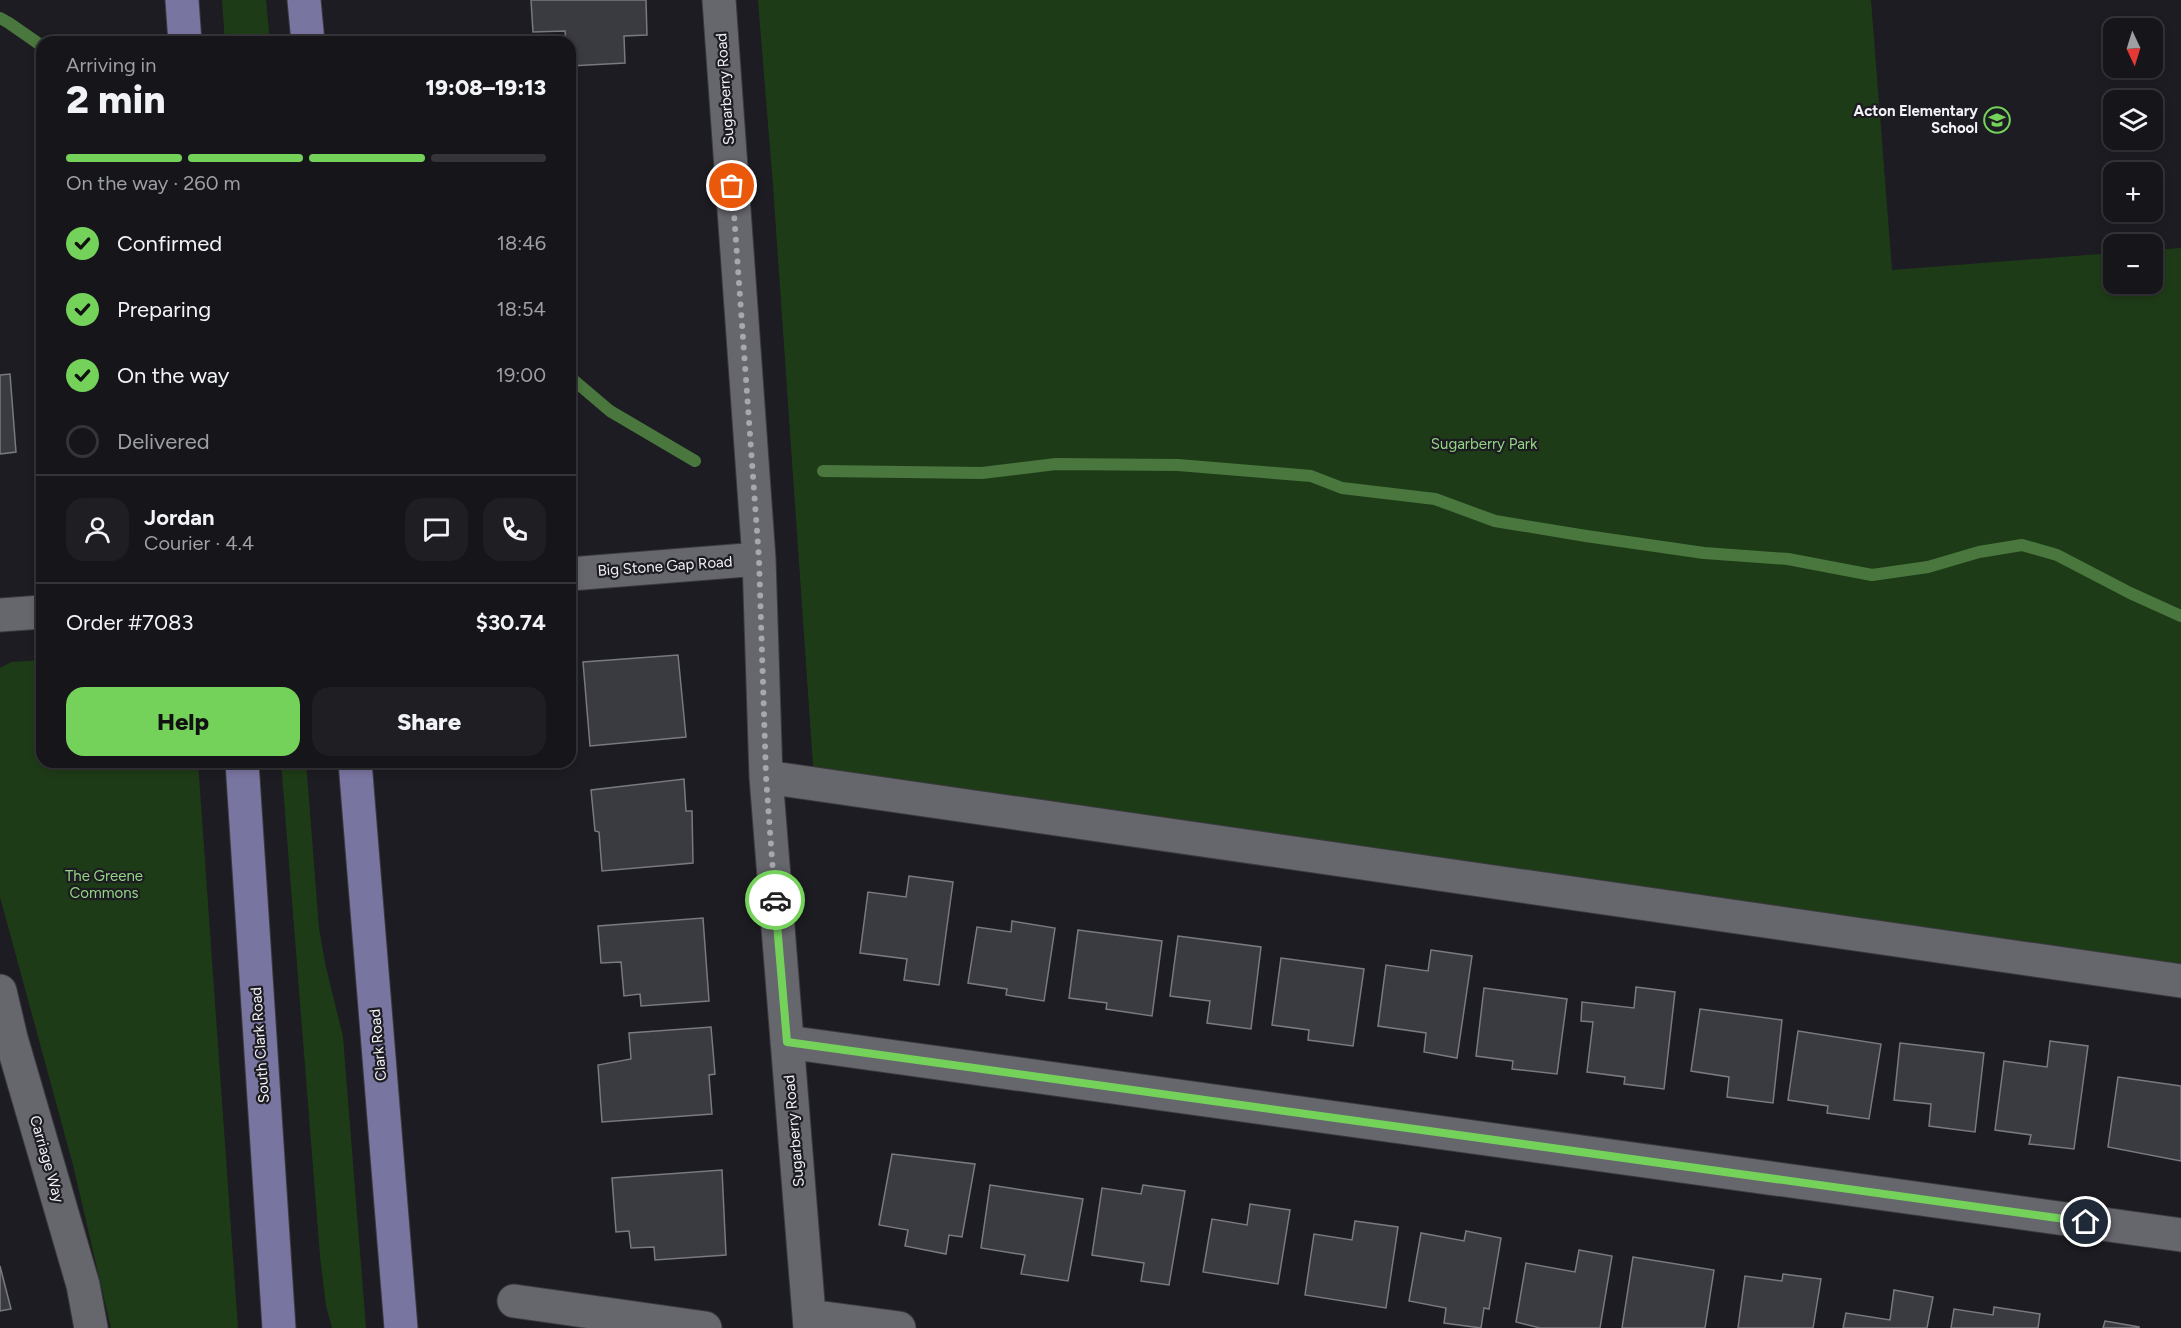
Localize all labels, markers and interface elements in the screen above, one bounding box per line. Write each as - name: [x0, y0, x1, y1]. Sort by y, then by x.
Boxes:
- north arrow: [2103, 18, 2163, 78]
- map controls: [2103, 18, 2163, 294]
- street label: Sugarberry Road: [712, 32, 738, 146]
- text: Arriving in: [66, 53, 156, 77]
- text: 19:08–19:13: [426, 74, 546, 101]
- text: 2 min: [66, 76, 166, 123]
- button: layers: [2103, 90, 2163, 150]
- place label: Acton Elementary School: [1854, 102, 1978, 137]
- school or university icon: Acton Elementary School: [1982, 105, 2012, 135]
- pin: [706, 160, 757, 211]
- button: +: [2103, 162, 2163, 222]
- icon: bag: [715, 169, 748, 202]
- text: On the way · 260 m: [66, 171, 240, 195]
- icon: check: [66, 227, 99, 260]
- text: Confirmed: [117, 230, 222, 257]
- text: 18:46: [497, 231, 546, 255]
- button: −: [2103, 234, 2163, 294]
- icon: check: [66, 293, 99, 326]
- text: Preparing: [117, 296, 211, 323]
- text: 18:54: [496, 297, 546, 321]
- icon: check: [66, 359, 99, 392]
- text: On the way: [117, 362, 229, 389]
- text: 19:00: [496, 363, 546, 387]
- text: Delivered: [117, 428, 210, 455]
- park label: Sugarberry Park: [1431, 435, 1538, 453]
- button: person: [66, 498, 129, 561]
- button: chat: [405, 498, 468, 561]
- button: phone: [483, 498, 546, 561]
- text: Jordan: [144, 504, 215, 531]
- text: Courier · 4.4: [144, 531, 254, 555]
- street label: Big Stone Gap Road: [597, 552, 733, 580]
- text: Order #7083: [66, 609, 194, 636]
- text: $30.74: [476, 609, 546, 636]
- button: Help: [66, 687, 300, 756]
- button: Share: [312, 687, 546, 756]
- park label: The Greene Commons: [65, 867, 143, 902]
- courier: [745, 870, 805, 930]
- icon: car: [759, 884, 792, 917]
- street label: South Clark Road: [247, 986, 273, 1104]
- street label: Clark Road: [366, 1008, 390, 1082]
- street label: Sugarberry Road: [780, 1074, 808, 1188]
- street label: Carriage Way: [26, 1113, 68, 1205]
- pin: [2060, 1196, 2111, 1247]
- icon: home: [2069, 1205, 2102, 1238]

